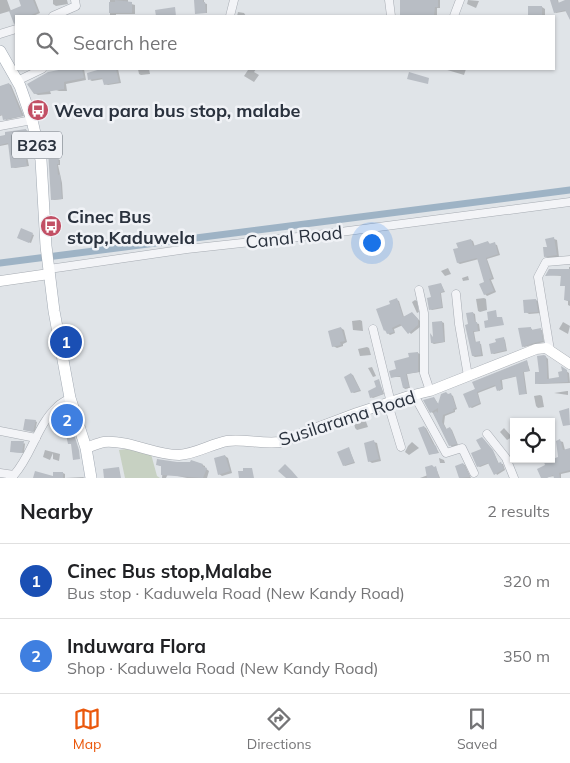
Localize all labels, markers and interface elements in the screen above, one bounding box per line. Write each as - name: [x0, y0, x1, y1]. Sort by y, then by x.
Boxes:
- search box: [15, 15, 555, 70]
- icon: search: [33, 29, 61, 57]
- text: Search here: [73, 31, 177, 55]
- bus stop icon: Weva para bus stop, malabe: [26, 98, 50, 122]
- place label: Weva para bus stop, malabe: [54, 99, 301, 122]
- road number: B263: [12, 132, 62, 158]
- place label: Cinec Bus stop,Kaduwela: [67, 205, 195, 249]
- bus stop icon: Cinec Bus stop,Kaduwela: [39, 214, 63, 238]
- street label: Canal Road: [244, 220, 344, 254]
- your location: [359, 230, 385, 256]
- pin: 1: [50, 323, 82, 361]
- street label: Susilarama Road: [276, 385, 418, 451]
- pin: 2: [51, 401, 83, 439]
- map controls: [510, 418, 555, 463]
- button: locate: [510, 418, 555, 463]
- text: Nearby: [20, 498, 93, 524]
- text: 2 results: [487, 501, 550, 521]
- text: Cinec Bus stop,Malabe: [67, 559, 272, 583]
- text: 1: [31, 571, 41, 591]
- text: 320 m: [503, 571, 550, 591]
- text: Bus stop · Kaduwela Road (New Kandy Road): [67, 583, 405, 603]
- text: Induwara Flora: [67, 634, 206, 658]
- text: 2: [31, 646, 41, 666]
- text: 350 m: [503, 646, 550, 666]
- text: Shop · Kaduwela Road (New Kandy Road): [67, 658, 379, 678]
- tab: Map: [73, 705, 101, 753]
- tab: Directions: [247, 705, 312, 753]
- tab: Saved: [457, 705, 497, 753]

